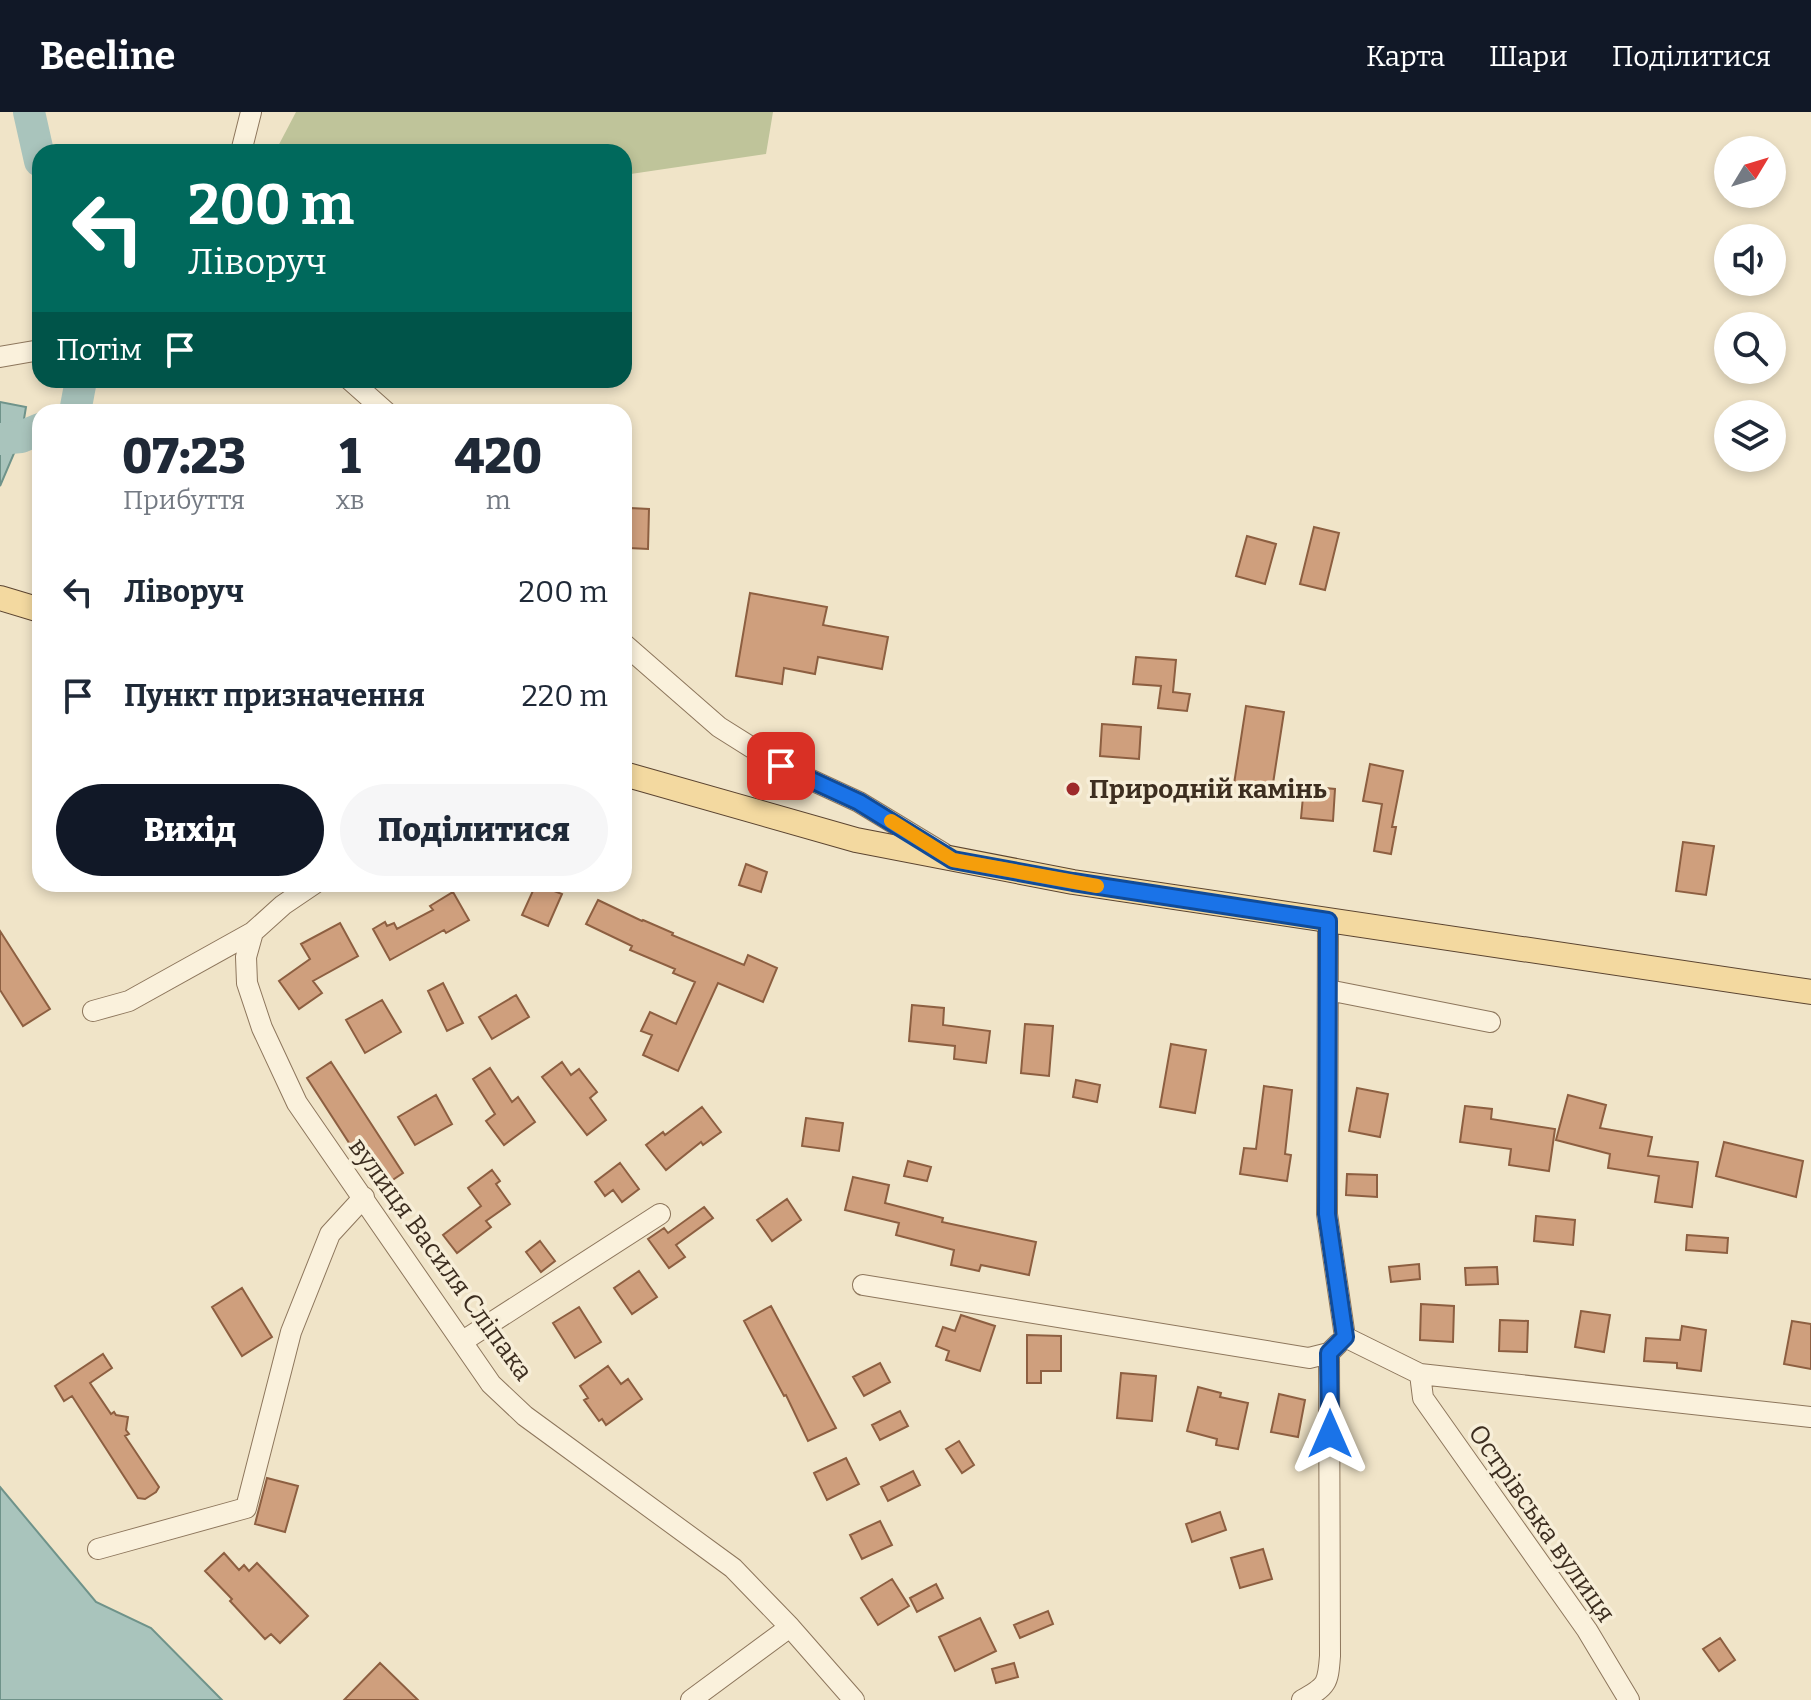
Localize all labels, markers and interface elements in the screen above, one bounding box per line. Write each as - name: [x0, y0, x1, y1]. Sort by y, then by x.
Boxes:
- text: Beeline: [40, 33, 175, 79]
- text: Карта: [1366, 40, 1445, 73]
- text: Шари: [1489, 40, 1568, 73]
- text: Поділитися: [1612, 40, 1771, 73]
- north arrow: [1714, 136, 1786, 208]
- map controls: [1714, 136, 1786, 472]
- text: 200 m: [188, 172, 354, 239]
- icon: left: [56, 176, 160, 280]
- button: sound: [1714, 224, 1786, 296]
- text: Ліворуч: [188, 240, 327, 284]
- button: search: [1714, 312, 1786, 384]
- icon: arrive: [158, 328, 202, 372]
- text: Потім: [56, 332, 142, 368]
- button: layers: [1714, 400, 1786, 472]
- text: 07:23: [122, 428, 246, 486]
- text: 1: [339, 428, 361, 486]
- text: 420: [454, 428, 542, 486]
- text: Прибуття: [123, 485, 245, 516]
- text: хв: [336, 485, 364, 516]
- text: m: [486, 485, 511, 516]
- icon: left: [56, 570, 100, 614]
- text: Ліворуч: [124, 574, 244, 610]
- text: 200 m: [519, 574, 608, 610]
- icon: arrive: [56, 674, 100, 718]
- text: Пункт призначення: [124, 678, 425, 714]
- text: 220 m: [522, 678, 608, 714]
- pin: [747, 732, 815, 800]
- icon: arrive: [759, 744, 803, 788]
- place label: Природній камінь: [1089, 774, 1327, 805]
- marker: Природній камінь: [1064, 780, 1082, 798]
- button: Вихід: [56, 784, 324, 876]
- button: Поділитися: [340, 784, 608, 876]
- street label: вулиця Василя Сліпака: [342, 1132, 539, 1387]
- position arrow: [1288, 1392, 1372, 1476]
- street label: Острівська вулиця: [1462, 1418, 1621, 1628]

